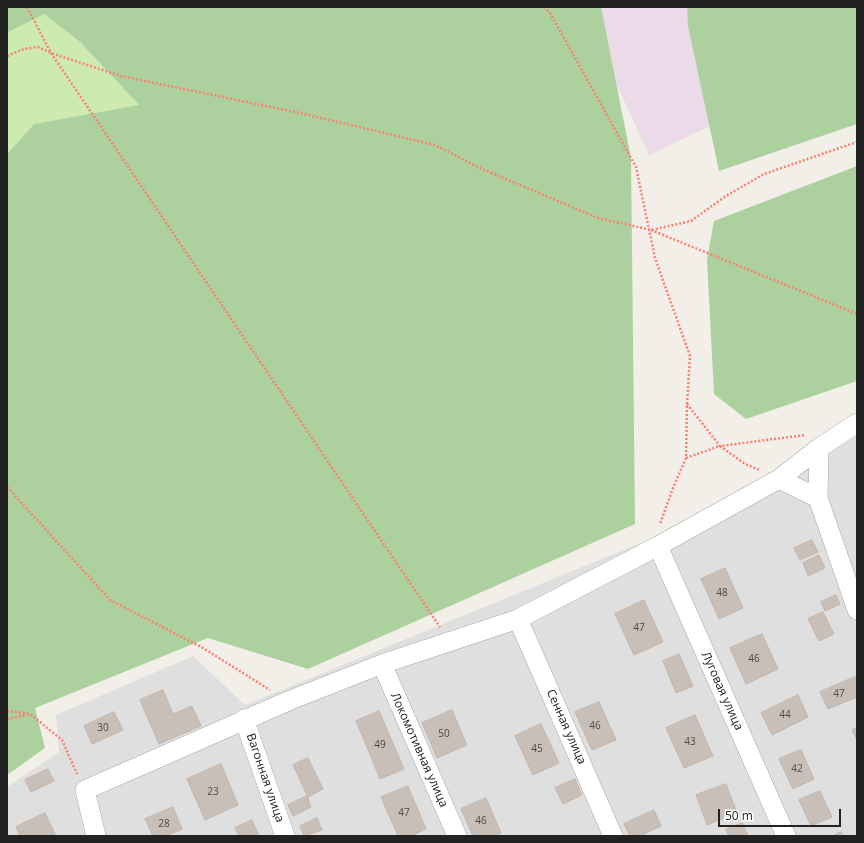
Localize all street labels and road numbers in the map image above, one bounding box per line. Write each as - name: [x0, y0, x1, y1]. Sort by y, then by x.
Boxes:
- street label: Луговая улица: [698, 649, 746, 733]
- street label: Сенная улица: [543, 687, 589, 767]
- street label: Локомотивная улица: [387, 690, 451, 810]
- street label: Вагонная улица: [243, 732, 287, 824]

